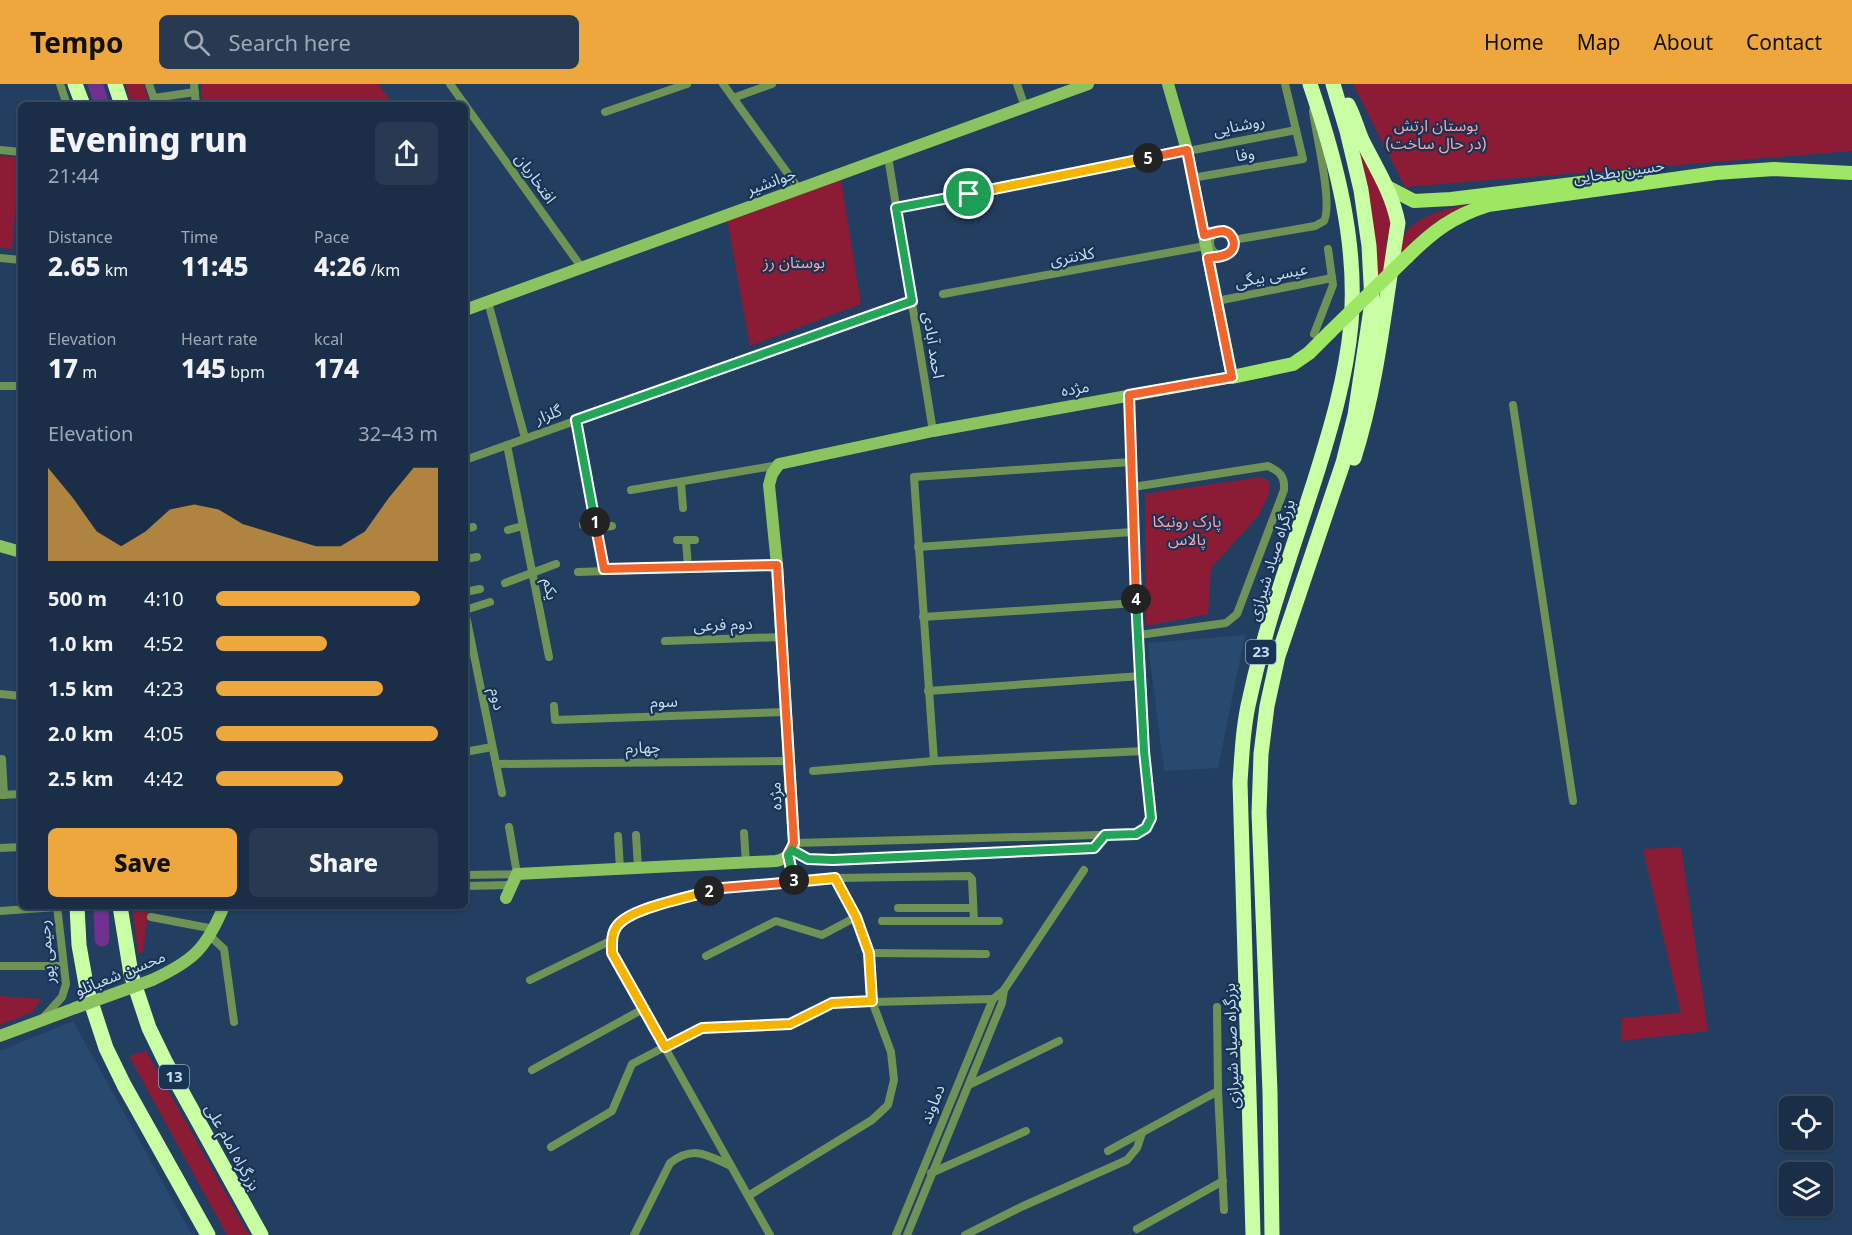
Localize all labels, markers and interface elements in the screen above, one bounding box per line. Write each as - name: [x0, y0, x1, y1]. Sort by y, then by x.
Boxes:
- search box: [159, 15, 579, 69]
- text: Tempo: [30, 23, 123, 61]
- icon: search: [180, 26, 213, 59]
- text: Search here: [228, 27, 351, 57]
- text: Home: [1484, 28, 1544, 56]
- text: Map: [1577, 28, 1620, 56]
- text: About: [1653, 28, 1713, 56]
- text: Contact: [1746, 28, 1822, 56]
- street label: روشنایی: [1211, 109, 1267, 141]
- park label: بوستان ارتش (در حال ساخت): [1386, 114, 1487, 154]
- text: Evening run: [48, 117, 248, 162]
- button: share: [375, 122, 438, 185]
- street label: وفا: [1234, 142, 1256, 166]
- pin: 5: [1133, 143, 1163, 173]
- text: 5: [1143, 147, 1153, 169]
- street label: افتخاریان: [510, 148, 562, 208]
- street label: حسین بطحایی: [1572, 154, 1666, 188]
- text: 21:44: [48, 162, 99, 189]
- street label: جوانشیر: [742, 162, 799, 200]
- pin: [943, 168, 994, 219]
- icon: arrive: [952, 177, 985, 210]
- text: Distance: [48, 226, 113, 248]
- text: Time: [181, 226, 218, 248]
- text: Pace: [314, 226, 349, 248]
- street label: کلانتری: [1048, 241, 1096, 271]
- text: 2.65: [48, 248, 101, 284]
- text: 11:45: [181, 248, 249, 284]
- text: 4:26: [314, 248, 367, 284]
- park label: بوستان رز: [762, 251, 825, 273]
- street label: عیسی بیگی: [1233, 257, 1309, 293]
- text: km: [101, 259, 128, 281]
- text: /km: [367, 259, 400, 281]
- street label: احمد آبادی: [918, 310, 950, 380]
- text: Elevation: [48, 328, 116, 350]
- text: Heart rate: [181, 328, 257, 350]
- text: kcal: [314, 328, 343, 350]
- text: 17: [48, 350, 78, 386]
- text: 145: [181, 350, 226, 386]
- text: 174: [314, 350, 359, 386]
- text: m: [78, 361, 97, 383]
- text: bpm: [226, 361, 265, 383]
- street label: مژده: [1059, 375, 1091, 401]
- street label: گلزار: [531, 399, 565, 429]
- text: Elevation: [48, 420, 133, 447]
- text: 32–43 m: [358, 420, 438, 447]
- street label: بزرگراه صیاد شیرازی: [1242, 497, 1300, 623]
- pin: 1: [580, 507, 610, 537]
- park label: پارک رونیکا پالاس: [1153, 510, 1221, 550]
- text: 1: [590, 511, 600, 533]
- street label: یکم: [536, 576, 564, 602]
- pin: 4: [1121, 584, 1151, 614]
- text: 500 m: [48, 585, 107, 612]
- text: 4:10: [144, 585, 184, 612]
- text: 4: [1131, 588, 1141, 610]
- street label: دوم فرعی: [693, 612, 753, 638]
- text: 1.0 km: [48, 630, 114, 657]
- text: 4:52: [144, 630, 184, 657]
- road number: 23: [1246, 640, 1276, 664]
- text: 1.5 km: [48, 675, 114, 702]
- text: 4:23: [144, 675, 184, 702]
- street label: دوم: [483, 686, 511, 713]
- street label: سوم: [650, 690, 678, 714]
- text: 2.0 km: [48, 720, 114, 747]
- text: 4:05: [144, 720, 184, 747]
- street label: چهارم: [625, 736, 661, 760]
- text: 2.5 km: [48, 765, 114, 792]
- text: 4:42: [144, 765, 184, 792]
- street label: مژده: [764, 781, 786, 811]
- button: Save: [48, 828, 237, 897]
- button: Share: [249, 828, 438, 897]
- pin: 3: [779, 865, 809, 895]
- text: 3: [789, 869, 799, 891]
- pin: 2: [694, 876, 724, 906]
- text: 2: [704, 880, 714, 902]
- street label: رحیمی پور: [32, 919, 60, 986]
- street label: محسن شعبانلو: [72, 945, 168, 1001]
- street label: بزرگراه صیاد شیرازی: [1218, 983, 1244, 1109]
- road number: 13: [159, 1065, 189, 1089]
- street label: دماوند: [914, 1081, 950, 1127]
- map controls: [1779, 1096, 1833, 1216]
- button: locate: [1779, 1096, 1833, 1150]
- street label: بزرگراه امام علی: [198, 1100, 266, 1195]
- button: layers: [1779, 1162, 1833, 1216]

